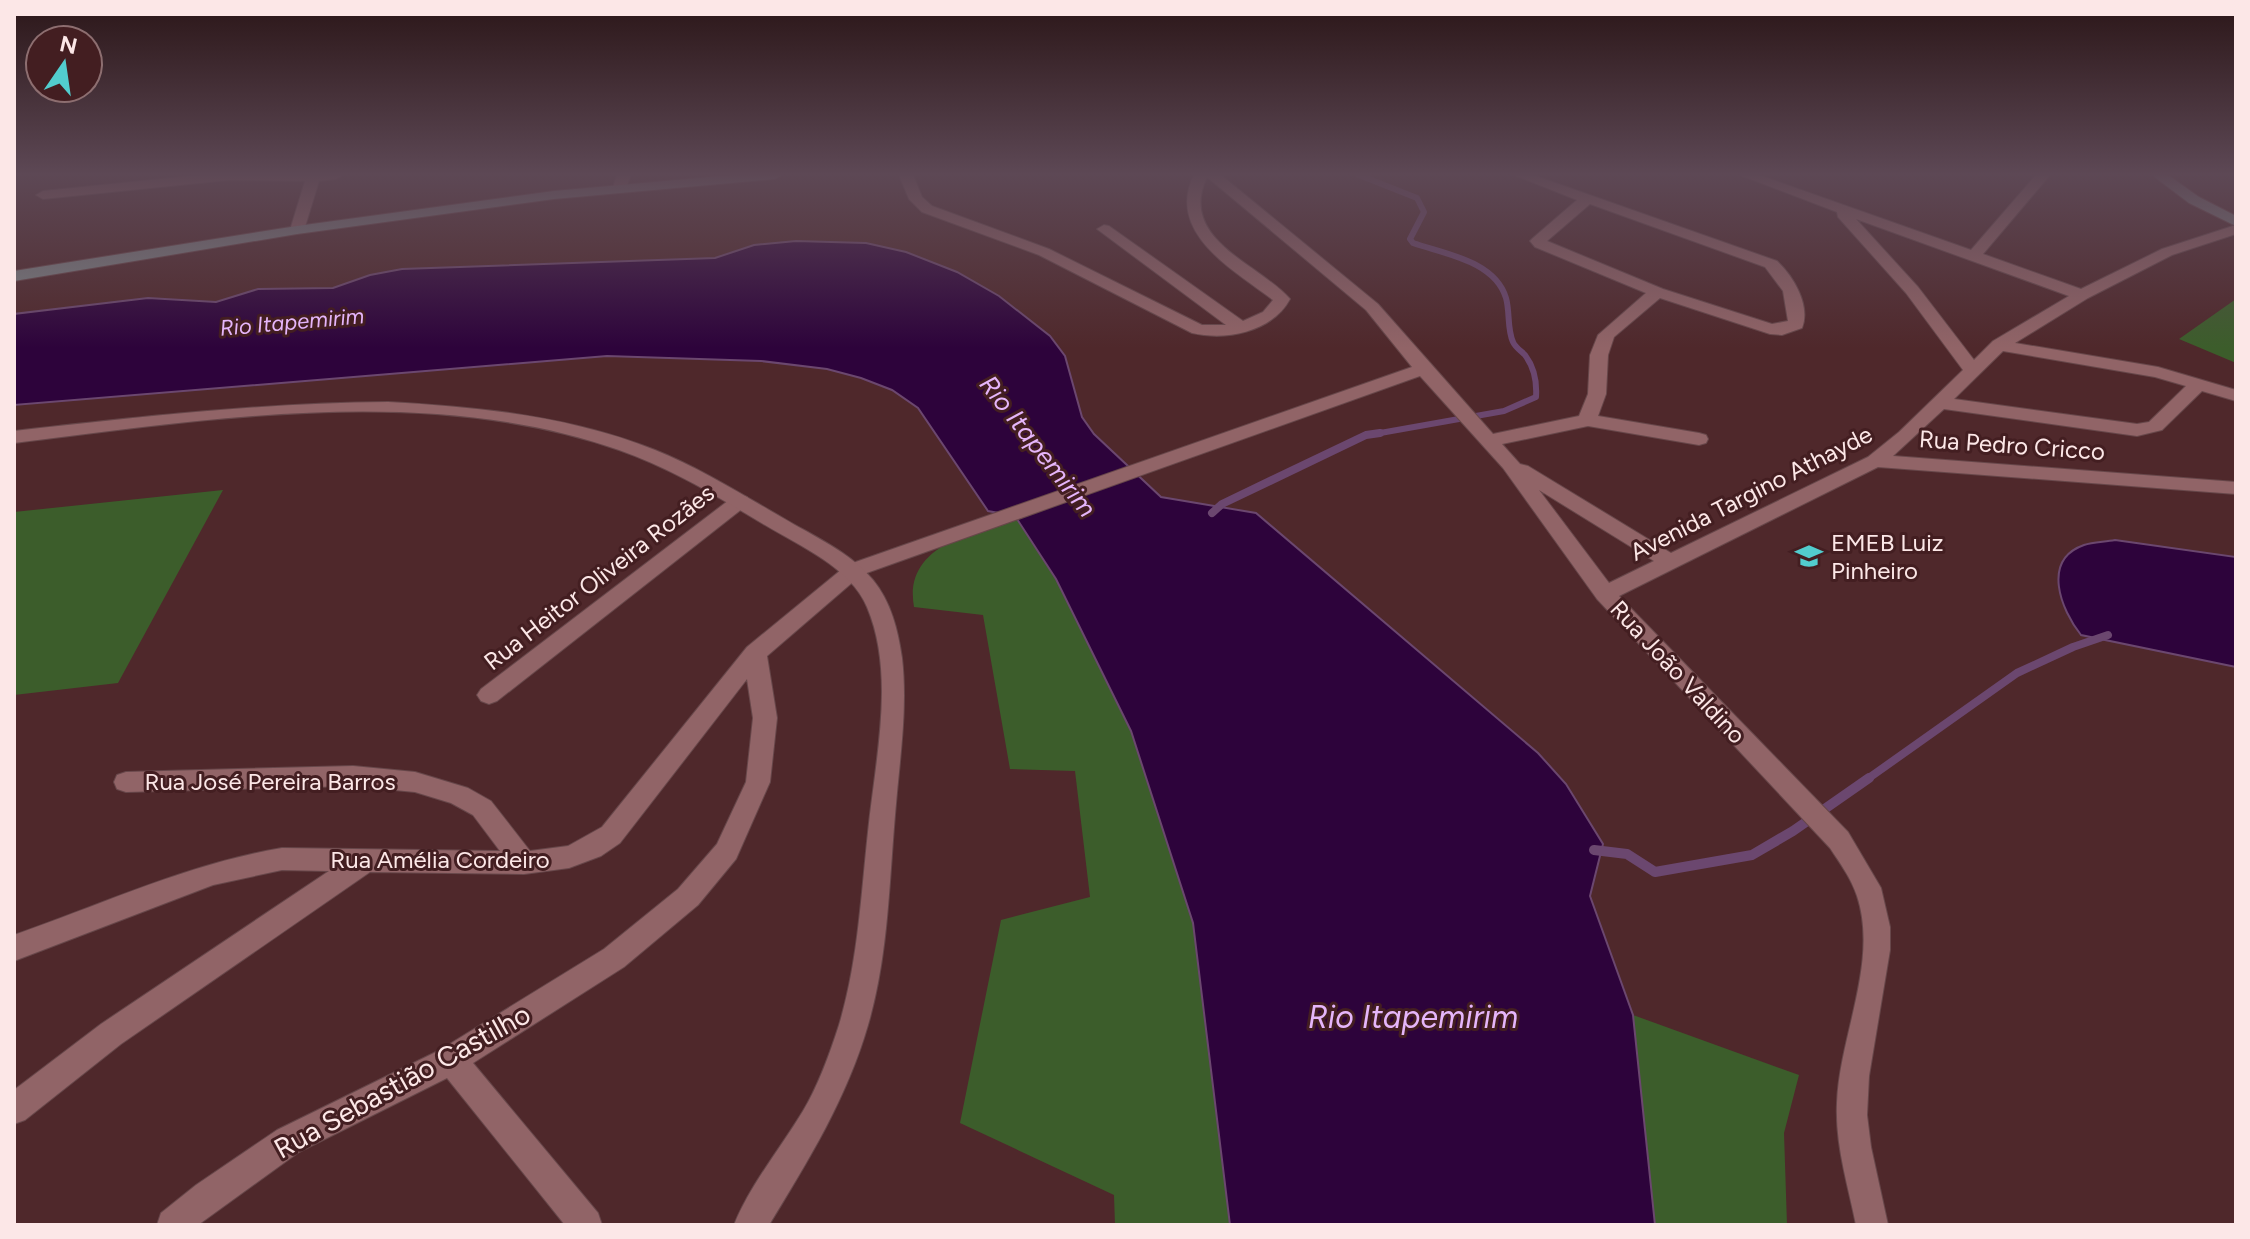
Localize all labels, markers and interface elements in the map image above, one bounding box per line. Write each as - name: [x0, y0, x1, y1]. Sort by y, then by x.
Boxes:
- north arrow: [24, 24, 104, 104]
- text: N: [57, 30, 80, 60]
- water label: Rio Itapemirim: [219, 302, 366, 342]
- water label: Rio Itapemirim: [973, 369, 1103, 523]
- street label: Avenida Targino Athayde: [1625, 419, 1877, 567]
- street label: Rua Pedro Cricco: [1918, 424, 2106, 466]
- street label: Rua Heitor Oliveira Rozães: [478, 478, 720, 676]
- place label: EMEB Luiz Pinheiro: [1831, 528, 1944, 585]
- school or university icon: EMEB Luiz Pinheiro: [1794, 541, 1824, 571]
- street label: Rua João Valdino: [1604, 594, 1752, 750]
- street label: Rua José Pereira Barros: [144, 767, 396, 796]
- street label: Rua Amélia Cordeiro: [330, 845, 550, 874]
- street label: Rua Sebastião Castilho: [268, 996, 536, 1166]
- water label: Rio Itapemirim: [1308, 998, 1518, 1036]

